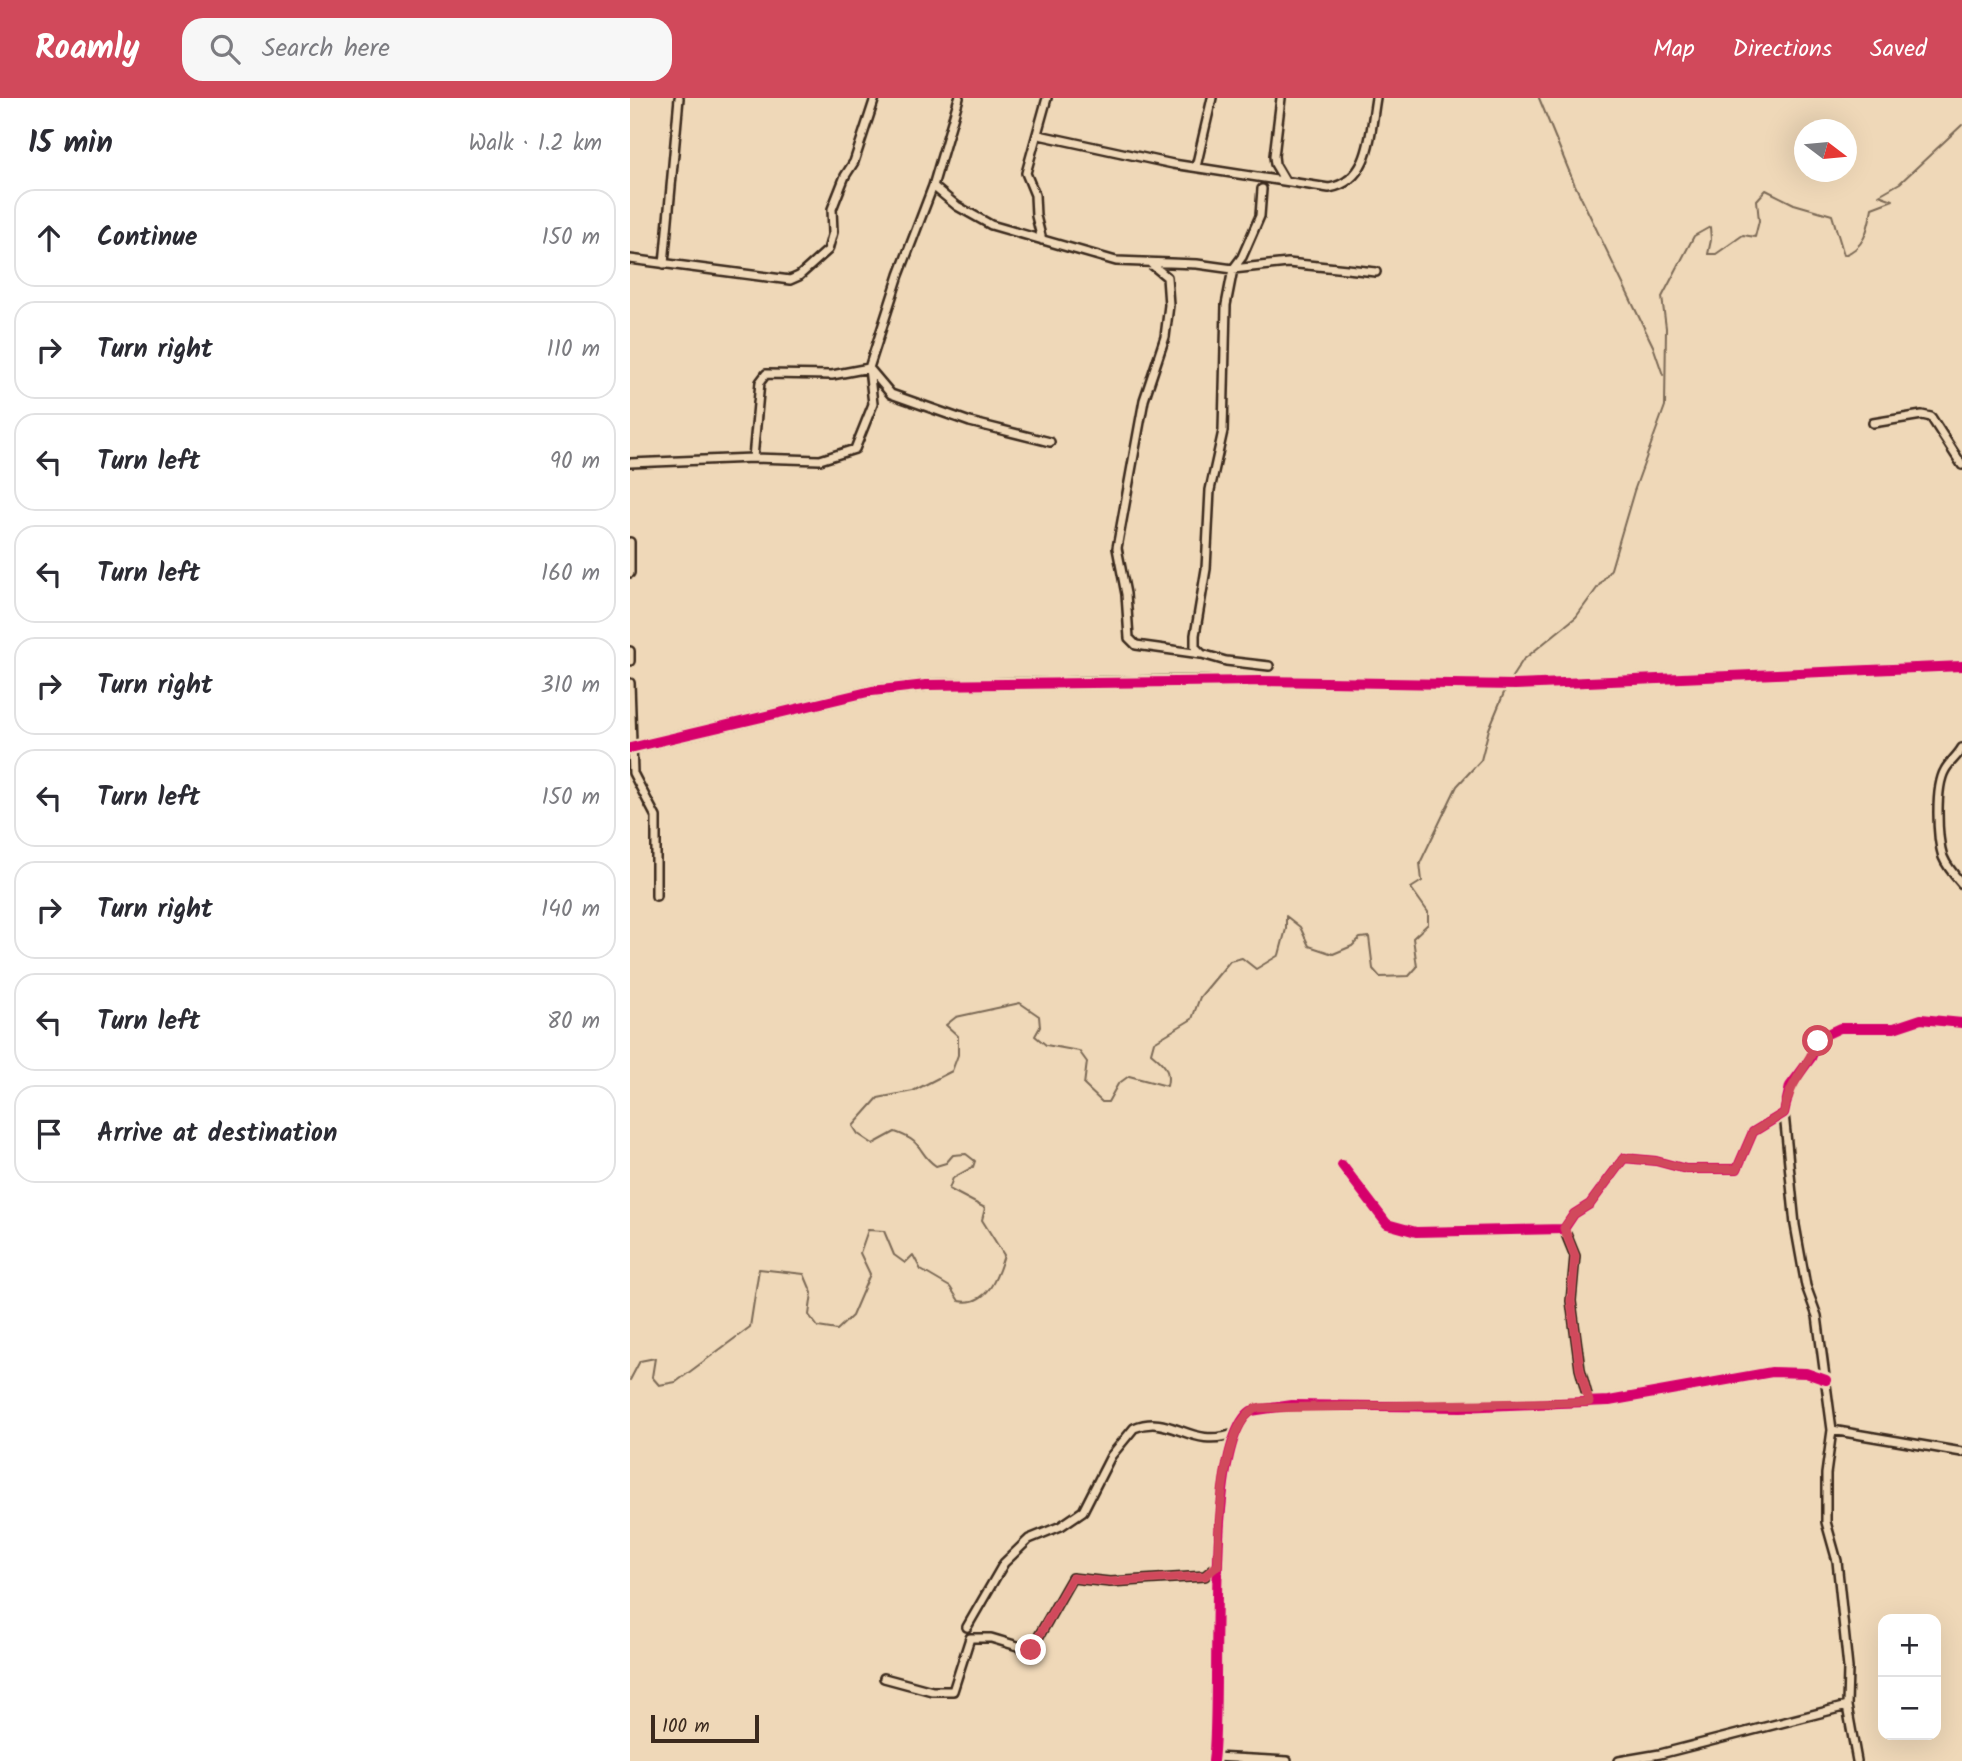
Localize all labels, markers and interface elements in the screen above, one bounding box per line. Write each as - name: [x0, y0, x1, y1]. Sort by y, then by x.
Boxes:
- search box: [182, 18, 672, 81]
- text: Roamly: [35, 23, 140, 76]
- text: Search here: [262, 28, 390, 70]
- icon: search: [206, 30, 244, 68]
- text: Map: [1653, 30, 1695, 69]
- text: Directions: [1733, 30, 1832, 69]
- text: Saved: [1870, 30, 1927, 69]
- north arrow: [1794, 119, 1857, 182]
- text: 15 min: [28, 120, 113, 168]
- text: Walk · 1.2 km: [469, 126, 602, 162]
- text: Continue: [97, 217, 198, 259]
- icon: ahead: [30, 219, 68, 257]
- text: 150 m: [541, 220, 600, 256]
- text: Turn right: [97, 329, 213, 371]
- icon: right: [30, 331, 68, 369]
- text: 110 m: [547, 332, 600, 368]
- text: Turn left: [97, 441, 200, 483]
- icon: left: [30, 443, 68, 481]
- text: 90 m: [550, 444, 600, 480]
- text: Turn left: [97, 553, 200, 595]
- icon: left: [30, 555, 68, 593]
- text: 160 m: [541, 556, 600, 592]
- text: Turn right: [97, 665, 213, 707]
- icon: right: [30, 667, 68, 705]
- text: 310 m: [541, 668, 600, 704]
- text: Turn left: [97, 777, 200, 819]
- icon: left: [30, 779, 68, 817]
- text: 150 m: [541, 780, 600, 816]
- text: Turn right: [97, 889, 213, 931]
- icon: right: [30, 891, 68, 929]
- text: 140 m: [541, 892, 600, 928]
- text: Turn left: [97, 1001, 200, 1043]
- icon: left: [30, 1003, 68, 1041]
- text: 80 m: [547, 1004, 600, 1040]
- route start: [1802, 1025, 1833, 1056]
- text: Arrive at destination: [97, 1113, 337, 1155]
- icon: arrive: [30, 1115, 68, 1153]
- map controls: [1878, 1614, 1941, 1740]
- button: +: [1878, 1614, 1941, 1677]
- route end: [1015, 1634, 1046, 1665]
- button: −: [1878, 1677, 1941, 1740]
- scale bar: [651, 1712, 760, 1744]
- text: 100 m: [662, 1712, 710, 1742]

